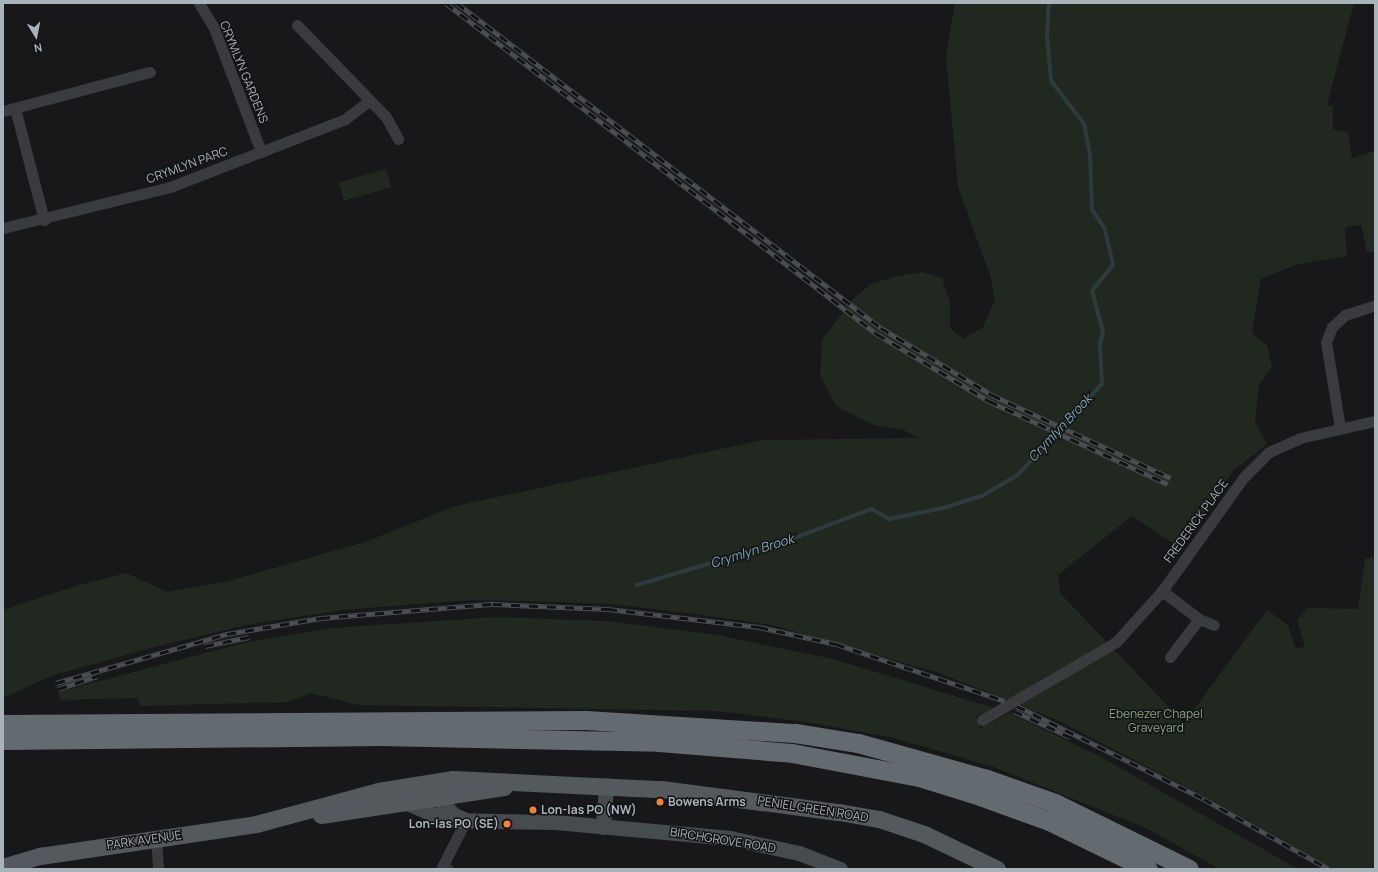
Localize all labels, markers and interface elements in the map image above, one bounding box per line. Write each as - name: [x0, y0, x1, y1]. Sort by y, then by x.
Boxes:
- north arrow: [16, 16, 56, 56]
- street label: CRYMLYN GARDENS: [217, 19, 271, 125]
- text: N: [33, 40, 43, 56]
- street label: CRYMLYN PARC: [144, 144, 230, 186]
- water label: Crymlyn Brook: [1025, 391, 1095, 465]
- street label: FREDERICK PLACE: [1161, 476, 1231, 566]
- water label: Crymlyn Brook: [708, 531, 796, 571]
- park label: Ebenezer Chapel Graveyard: [1109, 707, 1203, 735]
- street label: PENIEL GREEN ROAD: [756, 793, 870, 825]
- place label: Bowens Arms: [668, 795, 746, 809]
- marker: Bowens Arms: [655, 797, 665, 807]
- place label: Lon-las PO (NW): [541, 803, 637, 817]
- marker: Lon-las PO (NW): [528, 805, 538, 815]
- place label: Lon-las PO (SE): [409, 817, 499, 831]
- marker: Lon-las PO (SE): [502, 819, 512, 829]
- street label: BIRCHGROVE ROAD: [669, 825, 777, 855]
- street label: PARK AVENUE: [106, 828, 182, 852]

